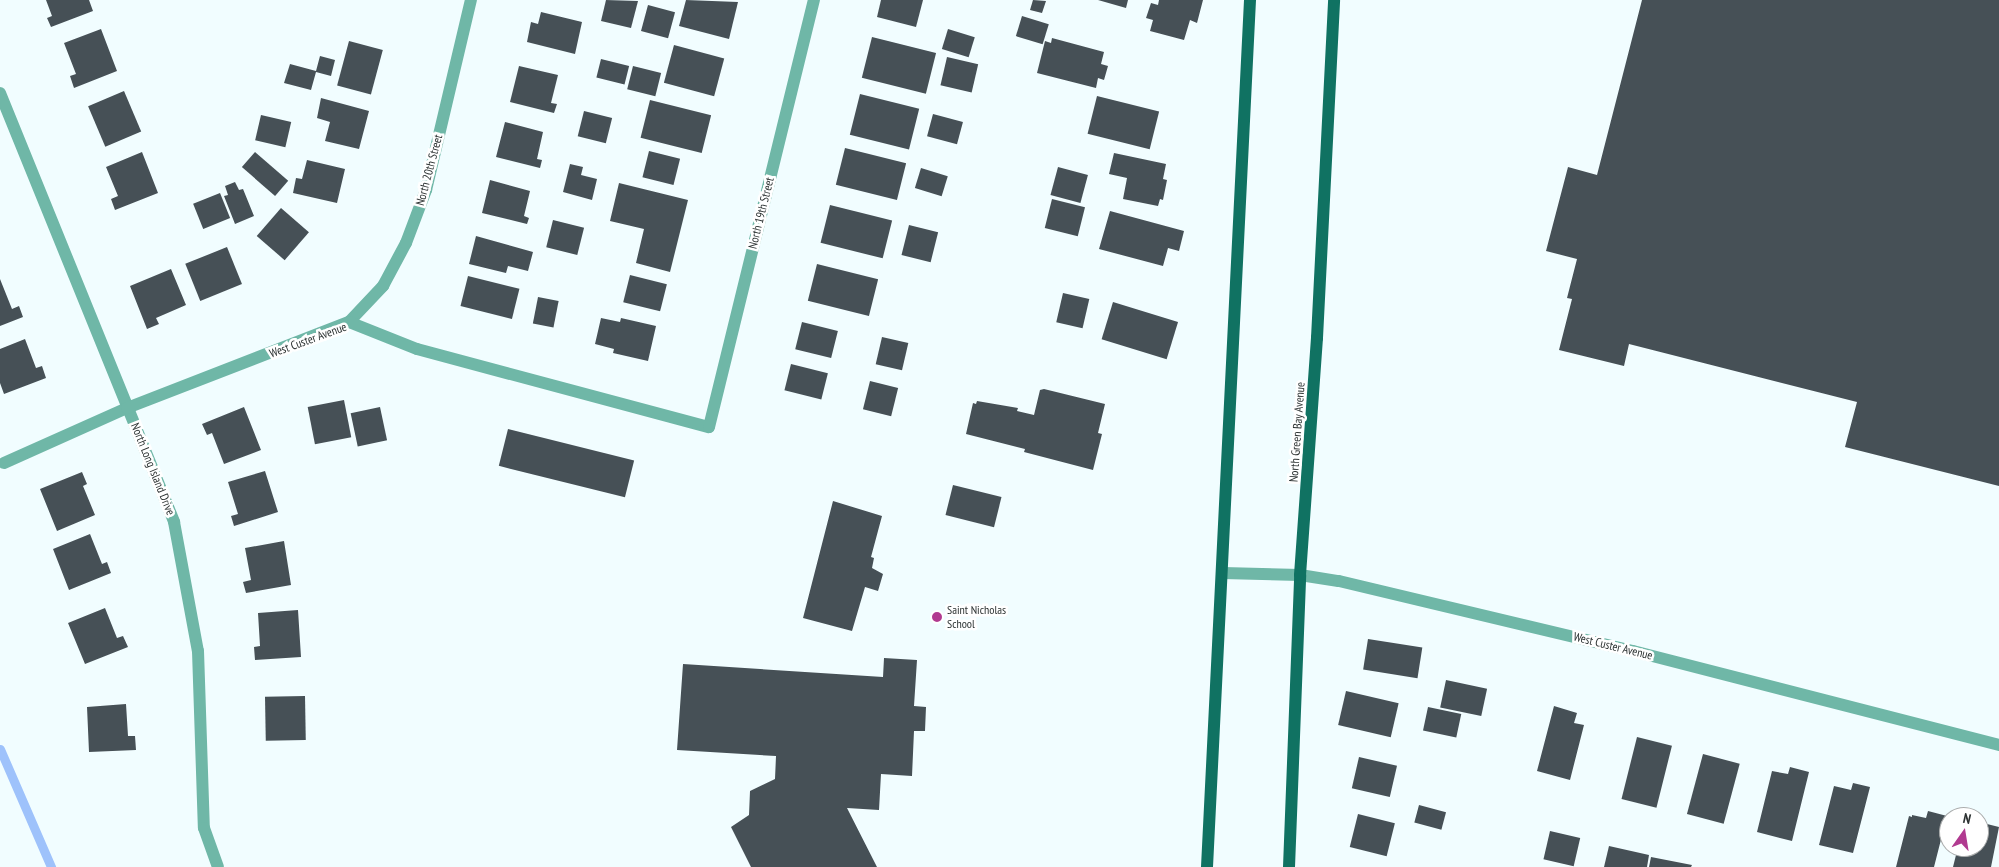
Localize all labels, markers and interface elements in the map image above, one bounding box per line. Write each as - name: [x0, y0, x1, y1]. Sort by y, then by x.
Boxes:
- street label: North 20th Street: [413, 133, 445, 207]
- street label: North 19th Street: [745, 176, 777, 250]
- street label: West Custer Avenue: [267, 319, 349, 361]
- street label: North Green Bay Avenue: [1286, 381, 1308, 483]
- street label: North Long Island Drive: [128, 421, 178, 517]
- place label: Saint Nicholas School: [947, 603, 1006, 631]
- marker: Saint Nicholas School: [931, 611, 943, 623]
- street label: West Custer Avenue: [1572, 629, 1654, 663]
- north arrow: [1939, 807, 1989, 857]
- text: N: [1961, 809, 1973, 828]

